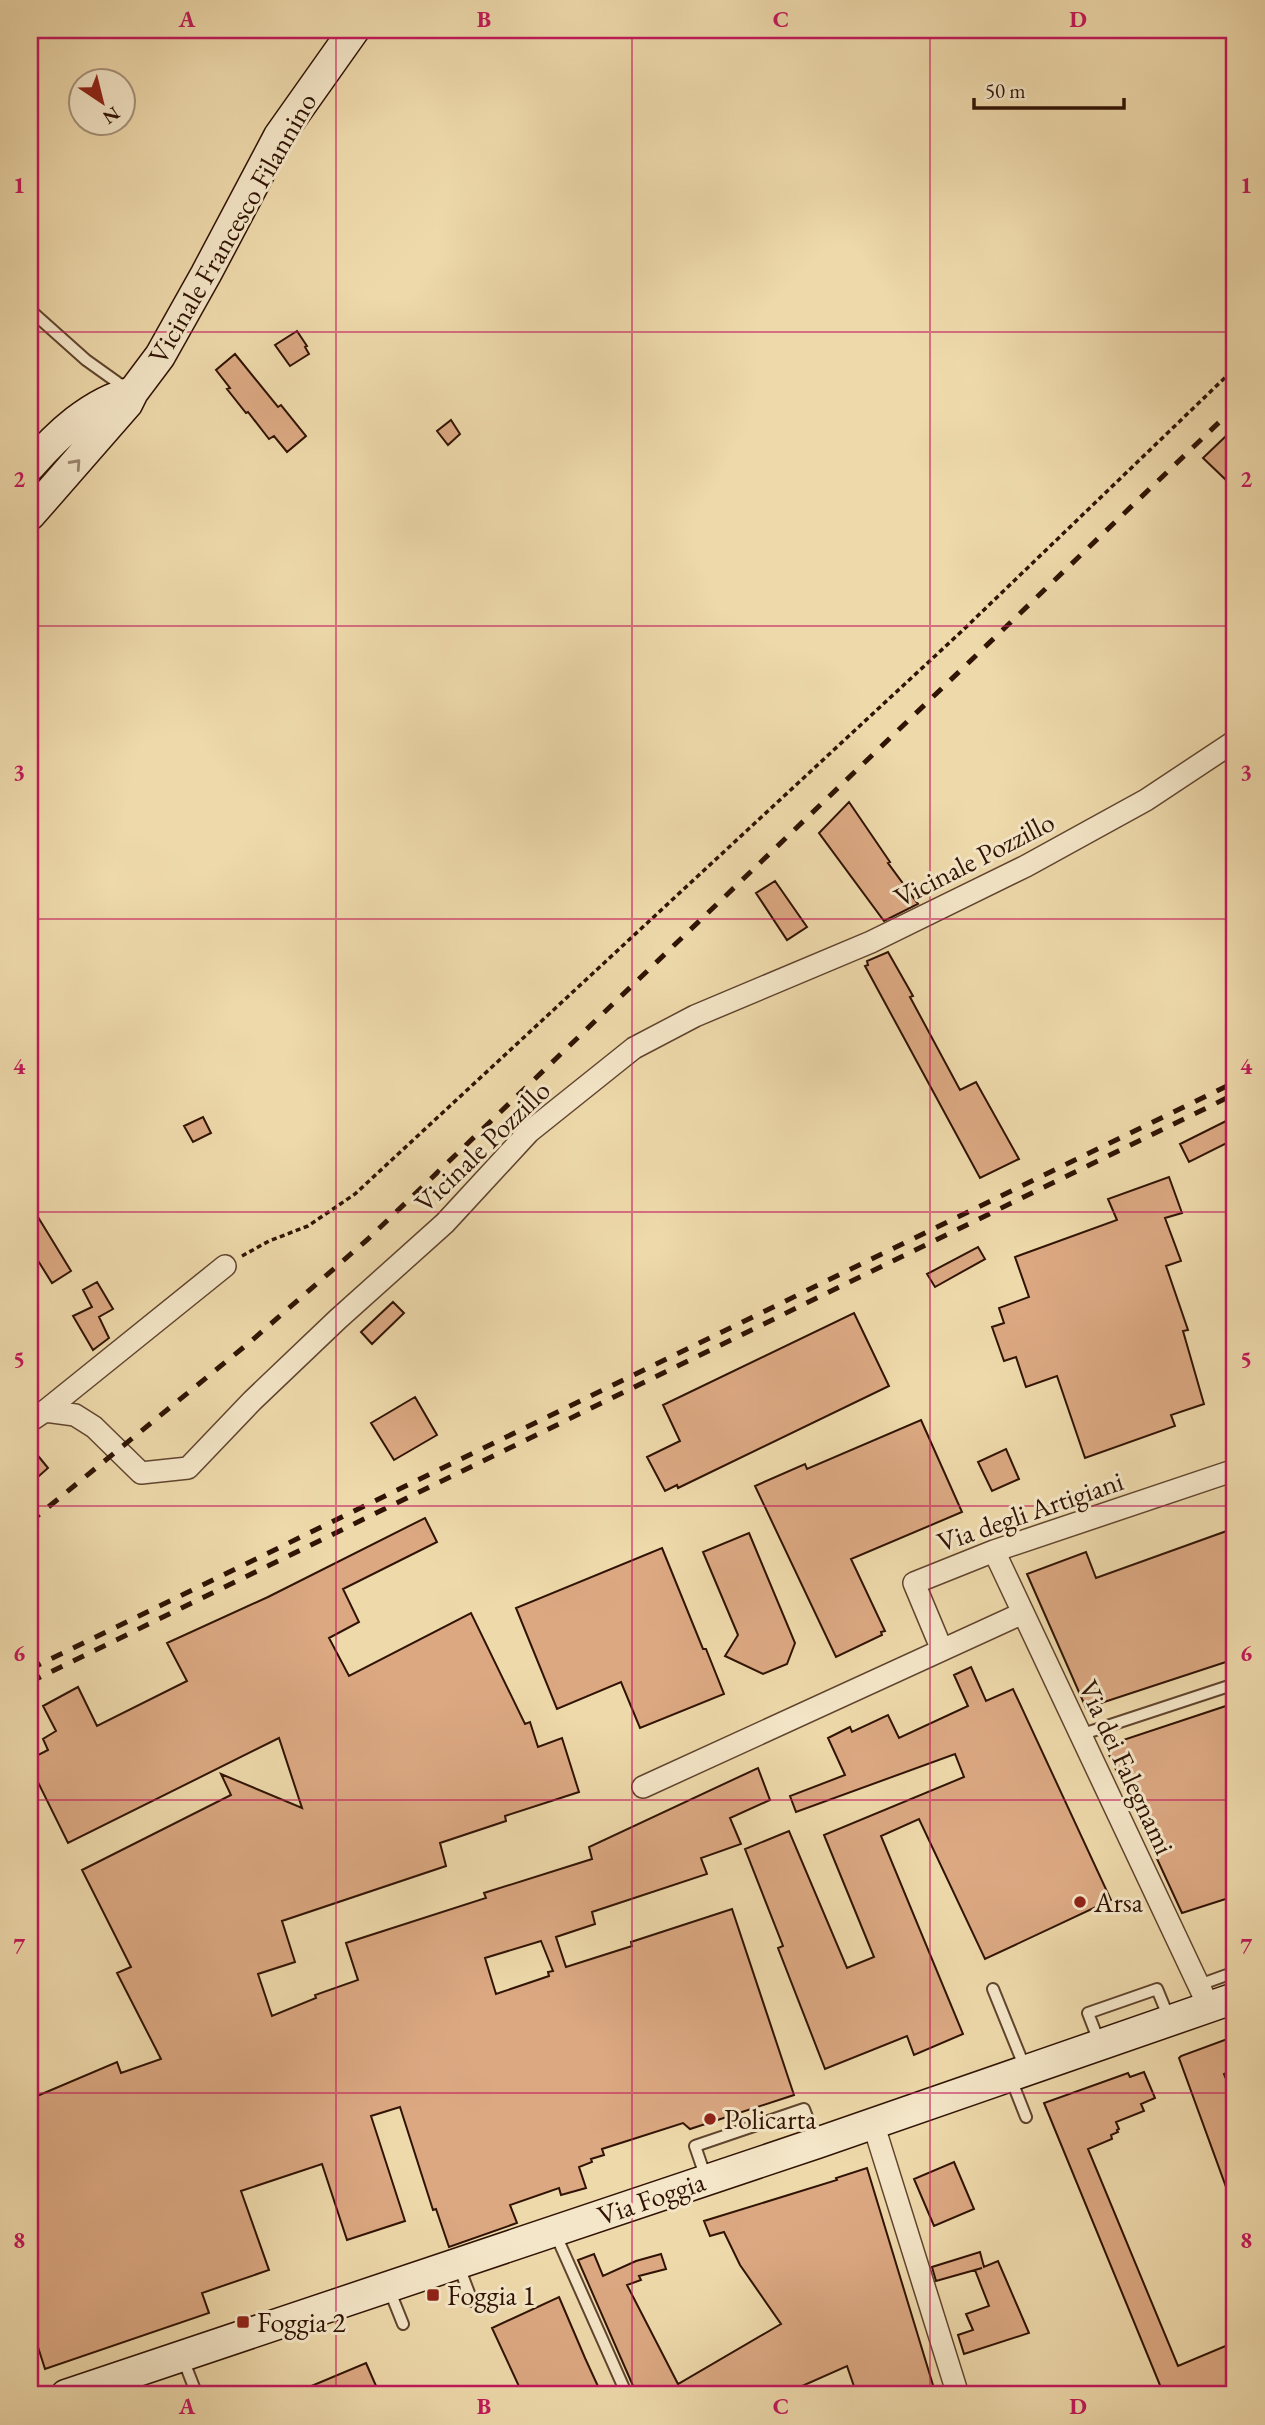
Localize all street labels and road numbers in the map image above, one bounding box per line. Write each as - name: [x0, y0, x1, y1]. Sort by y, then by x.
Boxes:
- street label: Vicinale Francesco Filannino: [140, 86, 324, 370]
- street label: Vicinale Pozzillo: [888, 803, 1060, 915]
- street label: Vicinale Pozzillo: [406, 1072, 558, 1220]
- street label: Via degli Artigiani: [932, 1462, 1128, 1560]
- street label: Via dei Falegnami: [1071, 1674, 1183, 1860]
- street label: Via Foggia: [592, 2163, 710, 2233]

